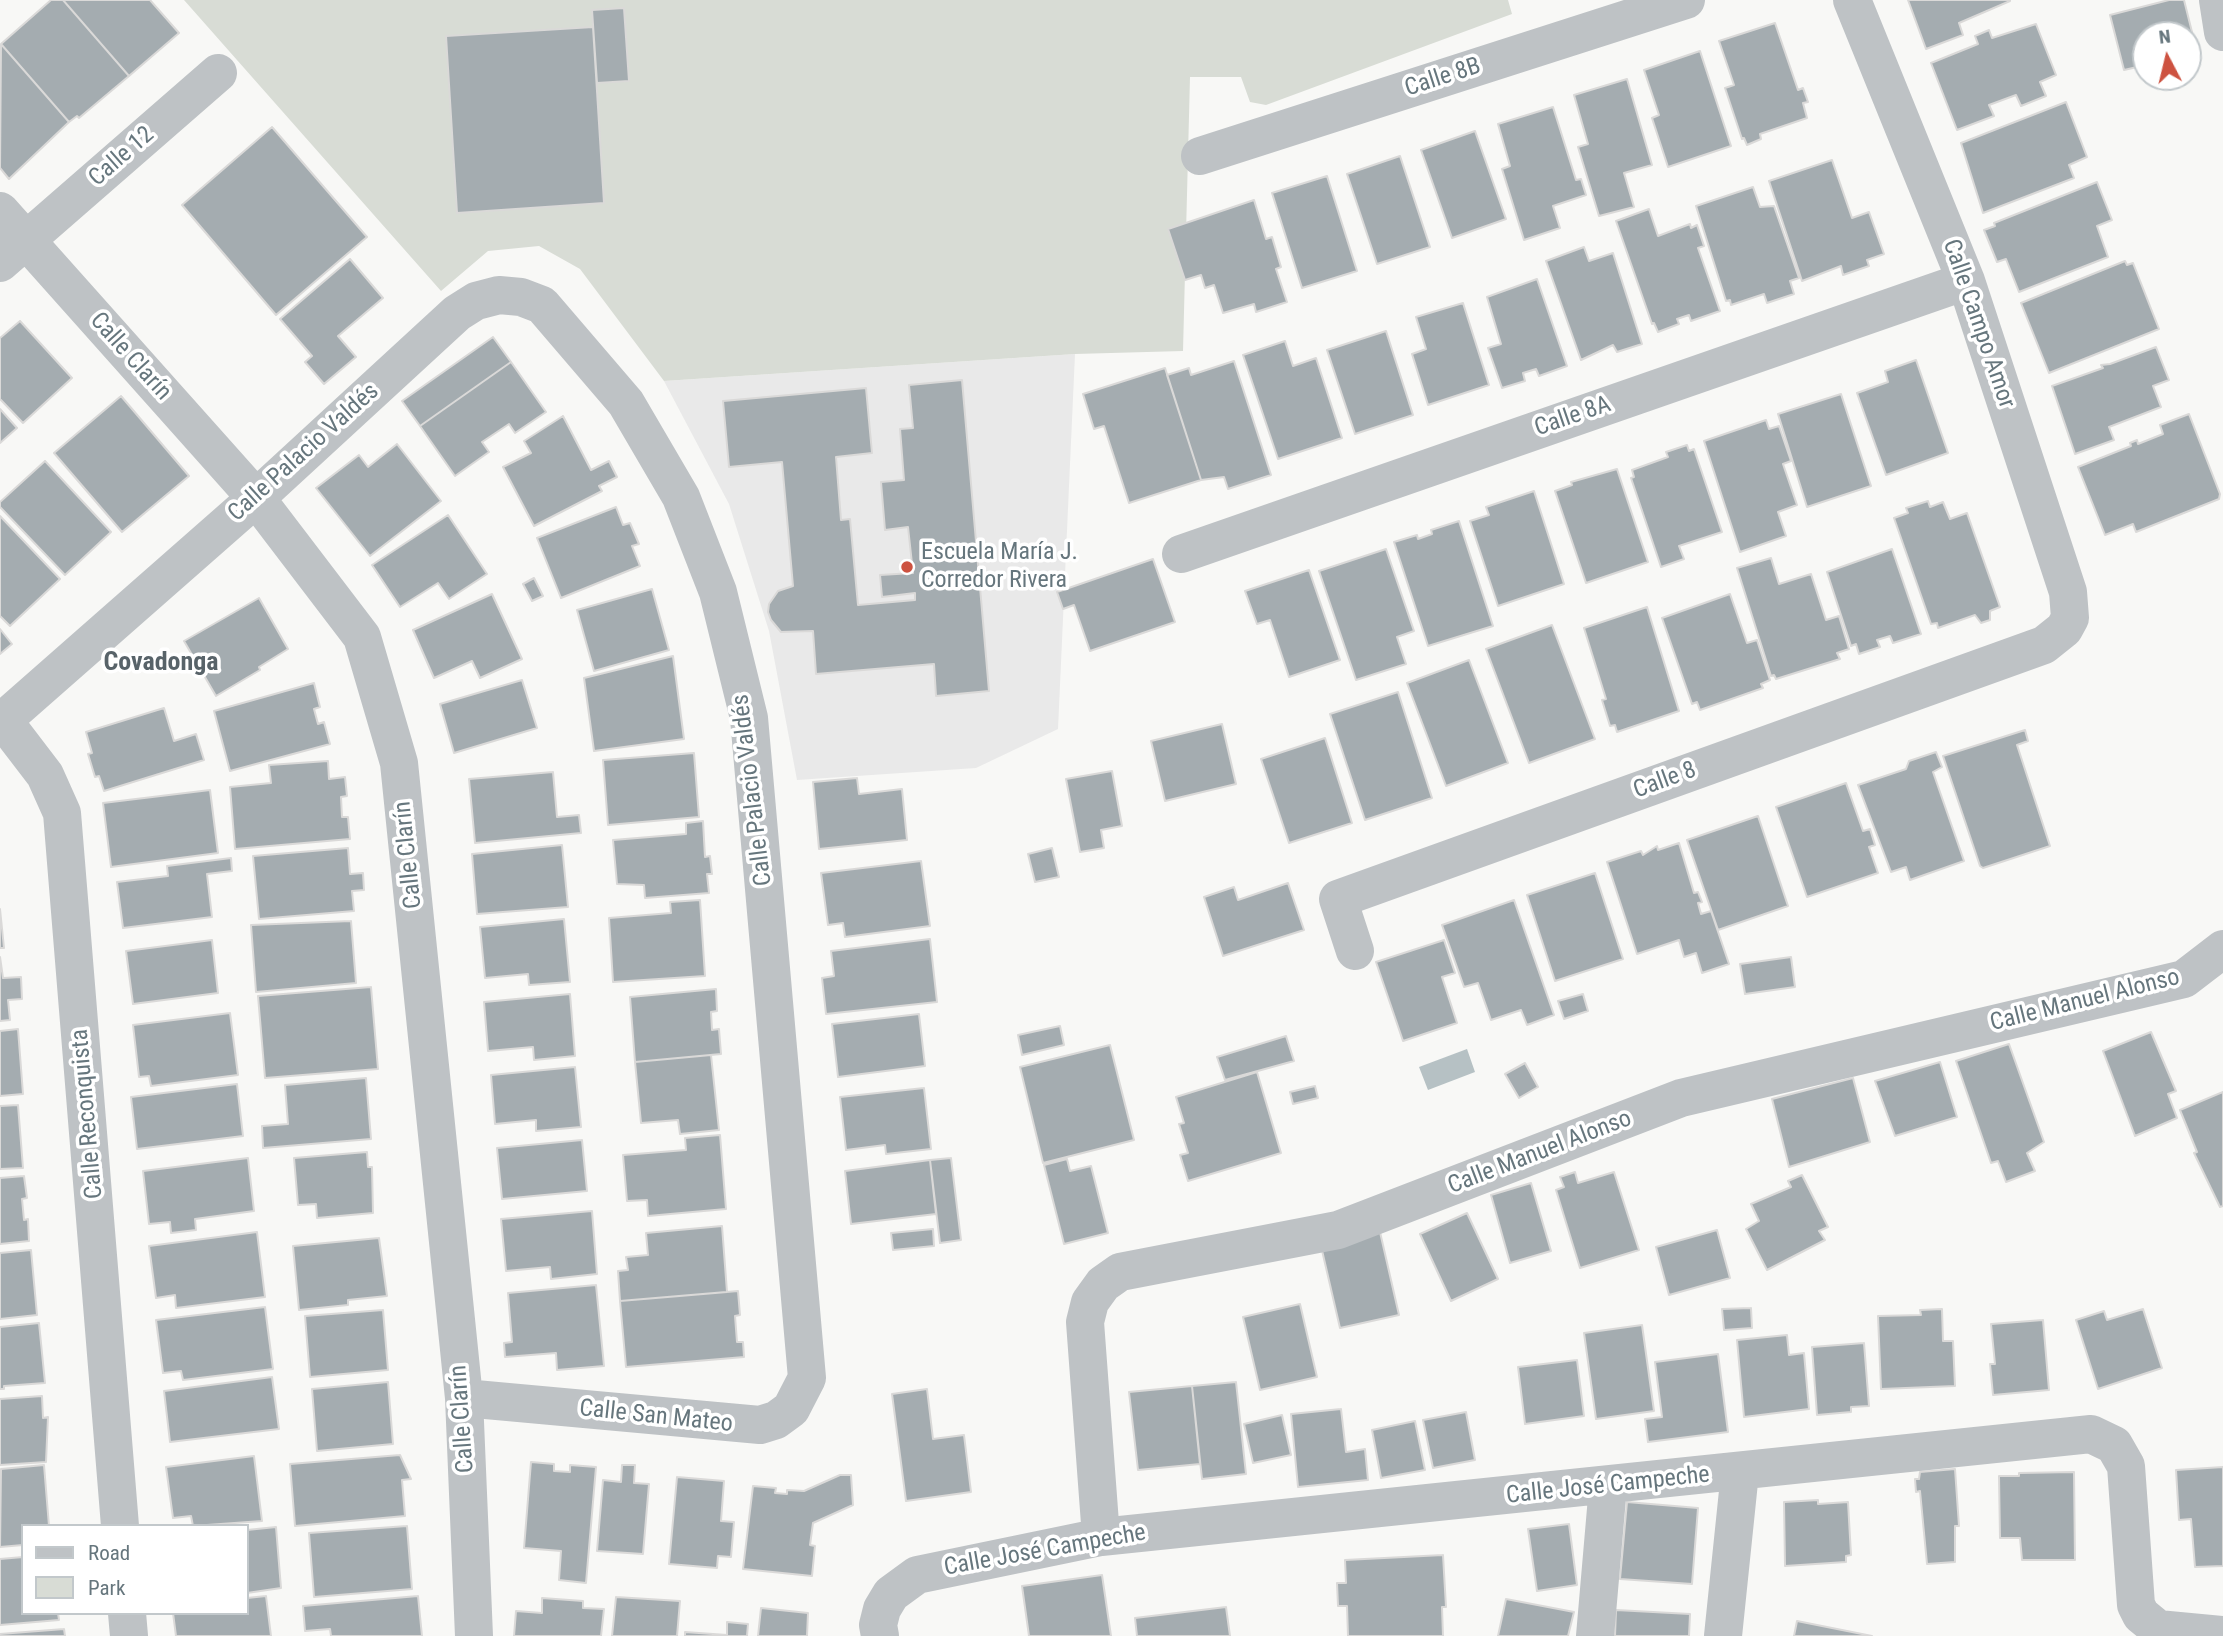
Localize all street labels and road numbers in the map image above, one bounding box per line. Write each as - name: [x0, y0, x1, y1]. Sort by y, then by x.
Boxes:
- street label: Calle 8B: [1402, 52, 1484, 104]
- street label: Calle 12: [84, 121, 160, 193]
- street label: Calle Campo Amor: [1936, 236, 2020, 412]
- street label: Calle Clarín: [83, 307, 177, 407]
- street label: Calle Palacio Valdés: [223, 378, 385, 528]
- street label: Calle 8A: [1531, 391, 1615, 443]
- street label: Calle Palacio Valdés: [727, 693, 779, 887]
- street label: Calle 8: [1630, 756, 1700, 806]
- street label: Calle Clarín: [389, 800, 429, 910]
- street label: Calle Manuel Alonso: [1987, 964, 2183, 1038]
- street label: Calle Reconquista: [66, 1028, 110, 1200]
- street label: Calle Manuel Alonso: [1444, 1105, 1636, 1201]
- street label: Calle Clarín: [445, 1364, 481, 1474]
- street label: Calle San Mateo: [578, 1395, 734, 1439]
- street label: Calle José Campeche: [1505, 1461, 1711, 1511]
- street label: Calle José Campeche: [942, 1519, 1148, 1583]

